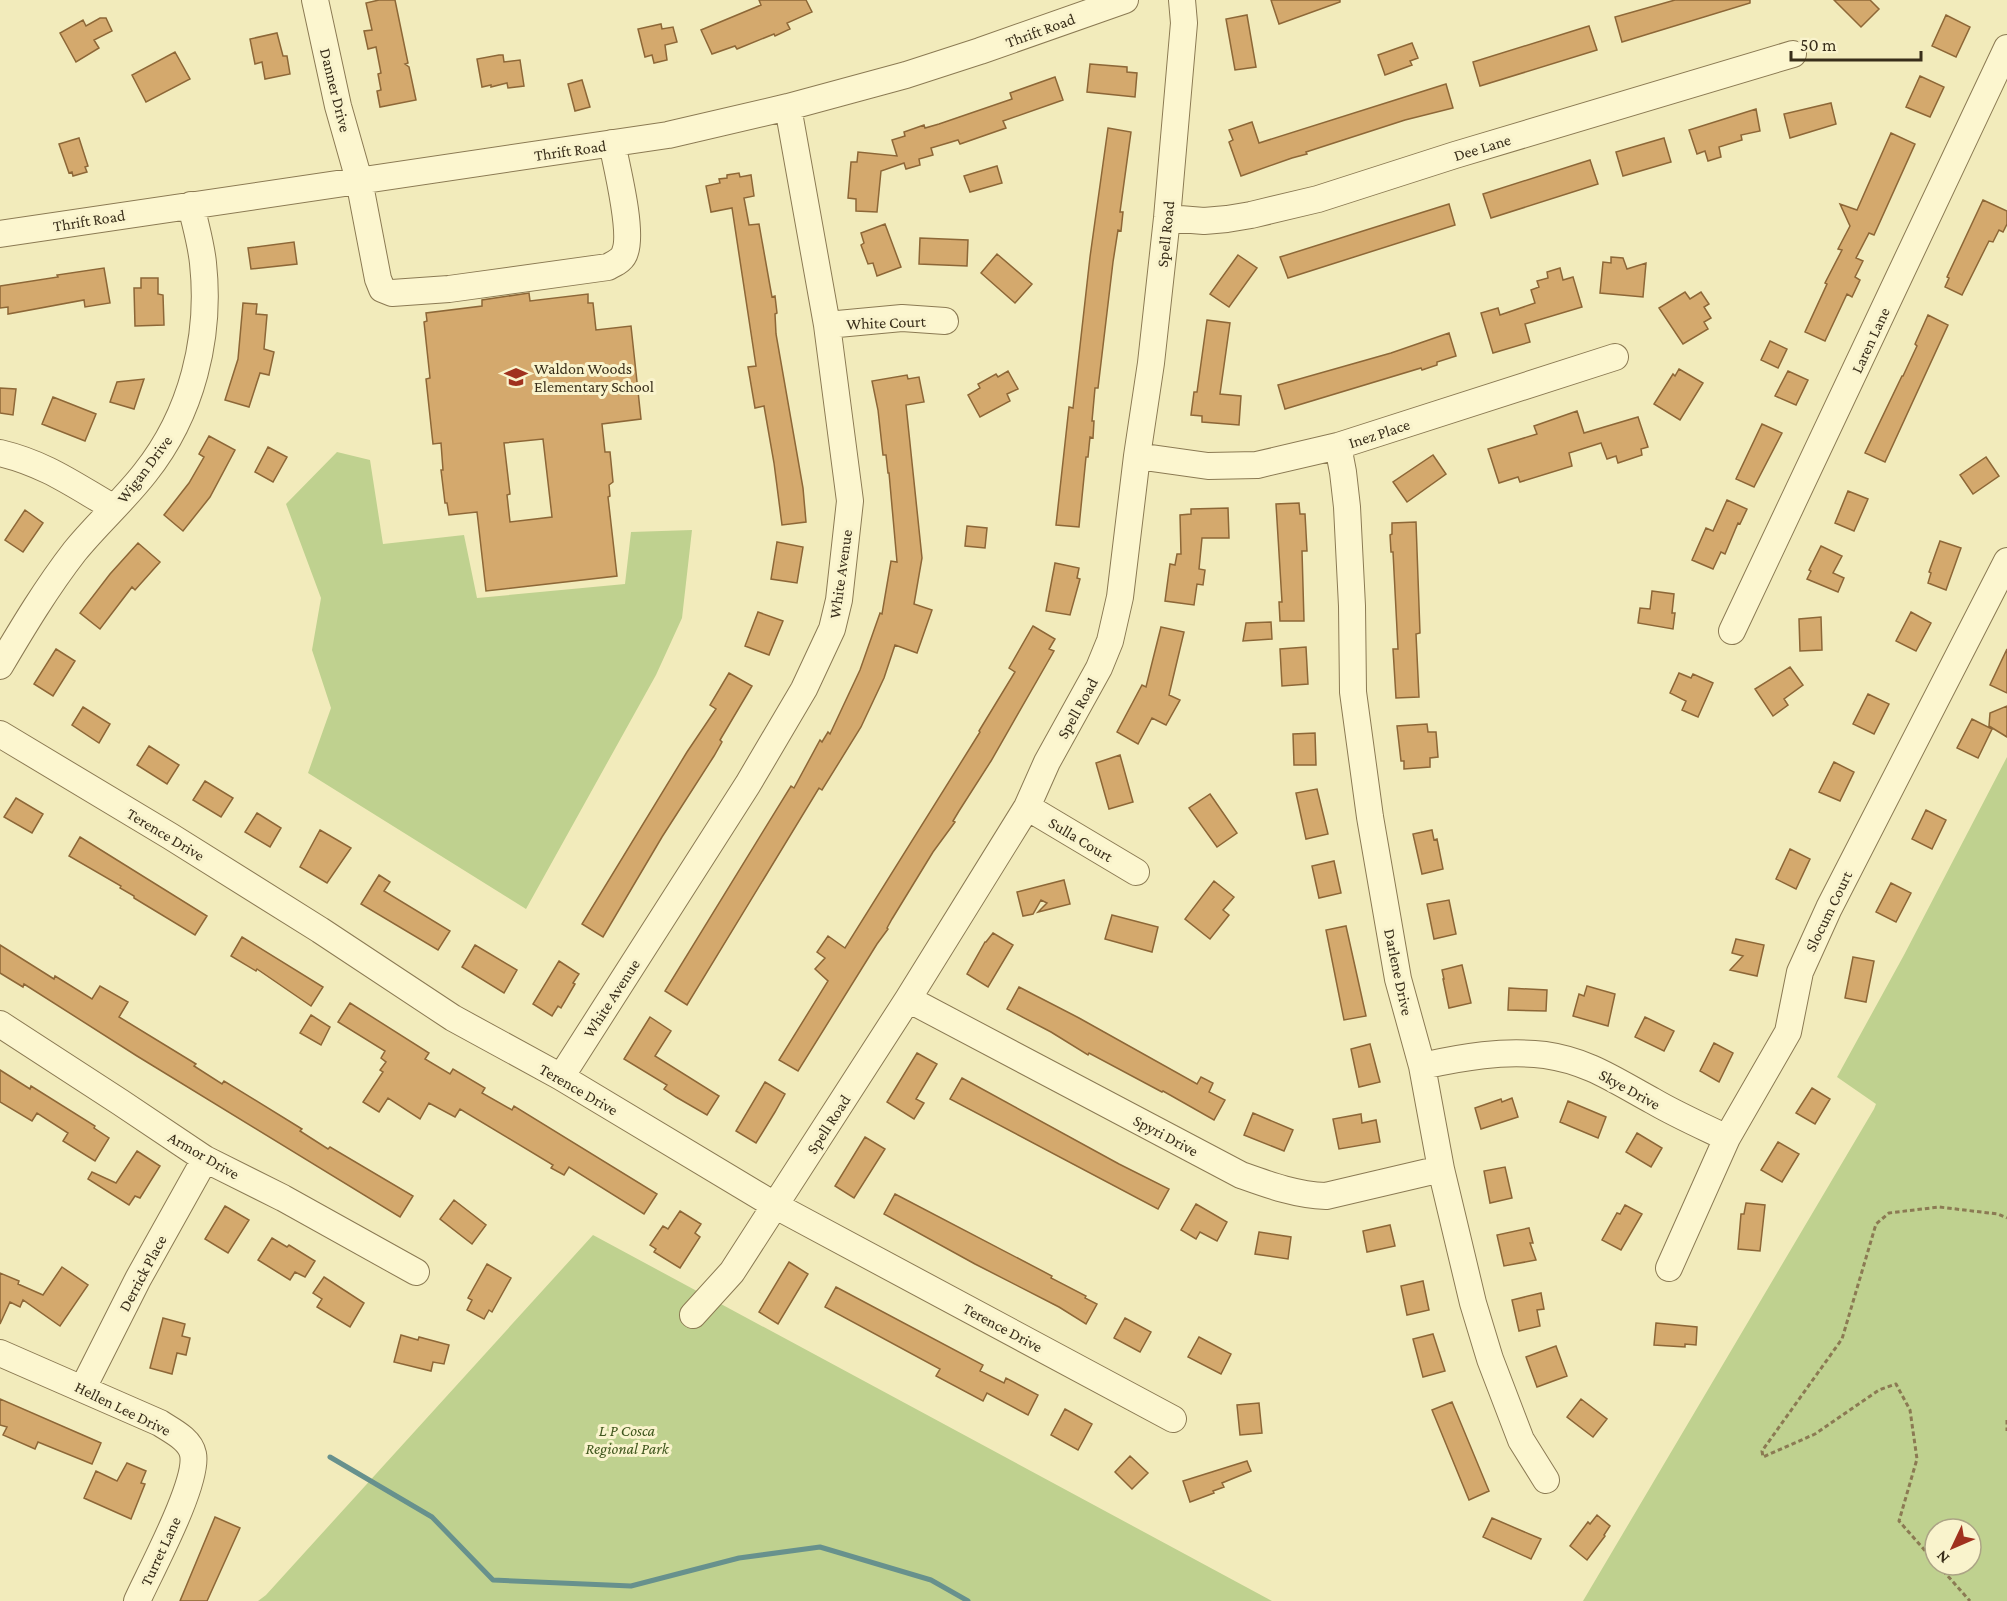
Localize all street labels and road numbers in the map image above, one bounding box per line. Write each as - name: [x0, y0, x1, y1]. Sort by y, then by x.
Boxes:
- street label: Thrift Road: [1003, 10, 1078, 51]
- street label: Danner Drive: [317, 46, 354, 134]
- street label: Dee Lane: [1452, 131, 1513, 164]
- street label: Thrift Road: [533, 137, 608, 164]
- street label: Spell Road: [1154, 199, 1178, 268]
- street label: Thrift Road: [52, 206, 127, 235]
- street label: Laren Lane: [1848, 305, 1893, 376]
- street label: White Court: [846, 313, 927, 332]
- street label: Inez Place: [1346, 416, 1412, 451]
- street label: Wigan Drive: [114, 432, 176, 507]
- street label: White Avenue: [826, 528, 855, 620]
- street label: Spell Road: [1054, 674, 1102, 742]
- street label: Terence Drive: [124, 805, 208, 864]
- street label: Sulla Court: [1046, 814, 1116, 866]
- street label: Slocum Court: [1802, 868, 1856, 954]
- street label: Darlene Drive: [1381, 927, 1416, 1017]
- street label: White Avenue: [580, 956, 643, 1041]
- street label: Terence Drive: [537, 1060, 621, 1119]
- street label: Skye Drive: [1596, 1066, 1663, 1114]
- street label: Spell Road: [803, 1091, 855, 1157]
- street label: Spyri Drive: [1130, 1111, 1201, 1160]
- street label: Armor Drive: [165, 1128, 242, 1183]
- street label: Derrick Place: [115, 1232, 170, 1314]
- street label: Terence Drive: [960, 1299, 1045, 1355]
- street label: Hellen Lee Drive: [72, 1378, 173, 1439]
- street label: Turret Lane: [137, 1514, 184, 1589]

